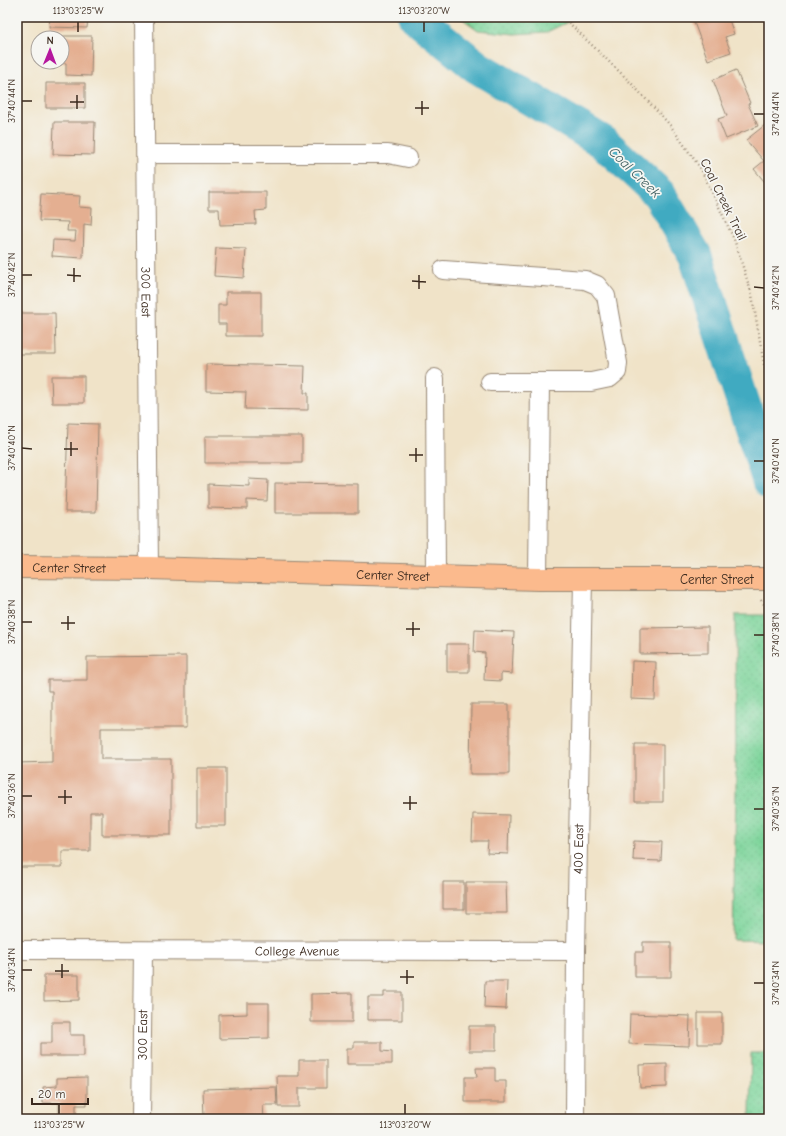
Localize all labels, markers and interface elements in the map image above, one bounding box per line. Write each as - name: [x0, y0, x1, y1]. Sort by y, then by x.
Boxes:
- text: 113°03'25"W: [53, 5, 104, 17]
- text: 113°03'20"W: [398, 5, 450, 17]
- north arrow: [30, 30, 70, 70]
- text: N: [46, 34, 54, 47]
- text: 37°40'44"N: [6, 79, 18, 123]
- text: 37°40'44"N: [770, 92, 782, 136]
- water label: Coal Creek: [605, 143, 664, 201]
- street label: Coal Creek Trail: [697, 156, 750, 243]
- text: 37°40'42"N: [6, 253, 18, 297]
- text: 37°40'42"N: [770, 266, 782, 310]
- street label: 300 East: [138, 267, 154, 319]
- text: 37°40'40"N: [6, 425, 18, 471]
- text: 37°40'40"N: [770, 438, 782, 484]
- street label: Center Street: [32, 560, 107, 576]
- street label: Center Street: [356, 567, 431, 584]
- street label: Center Street: [680, 572, 755, 587]
- text: 37°40'38"N: [6, 600, 18, 644]
- text: 37°40'38"N: [770, 613, 782, 657]
- text: 37°40'36"N: [6, 774, 18, 818]
- text: 37°40'36"N: [770, 787, 782, 831]
- street label: 400 East: [570, 823, 586, 874]
- street label: College Avenue: [255, 943, 340, 959]
- text: 37°40'34"N: [6, 948, 18, 992]
- text: 37°40'34"N: [770, 961, 782, 1005]
- street label: 300 East: [135, 1008, 150, 1060]
- scale bar: [32, 1080, 88, 1106]
- text: 20 m: [38, 1087, 66, 1101]
- text: 113°03'25"W: [34, 1119, 85, 1131]
- text: 113°03'20"W: [379, 1119, 431, 1131]

